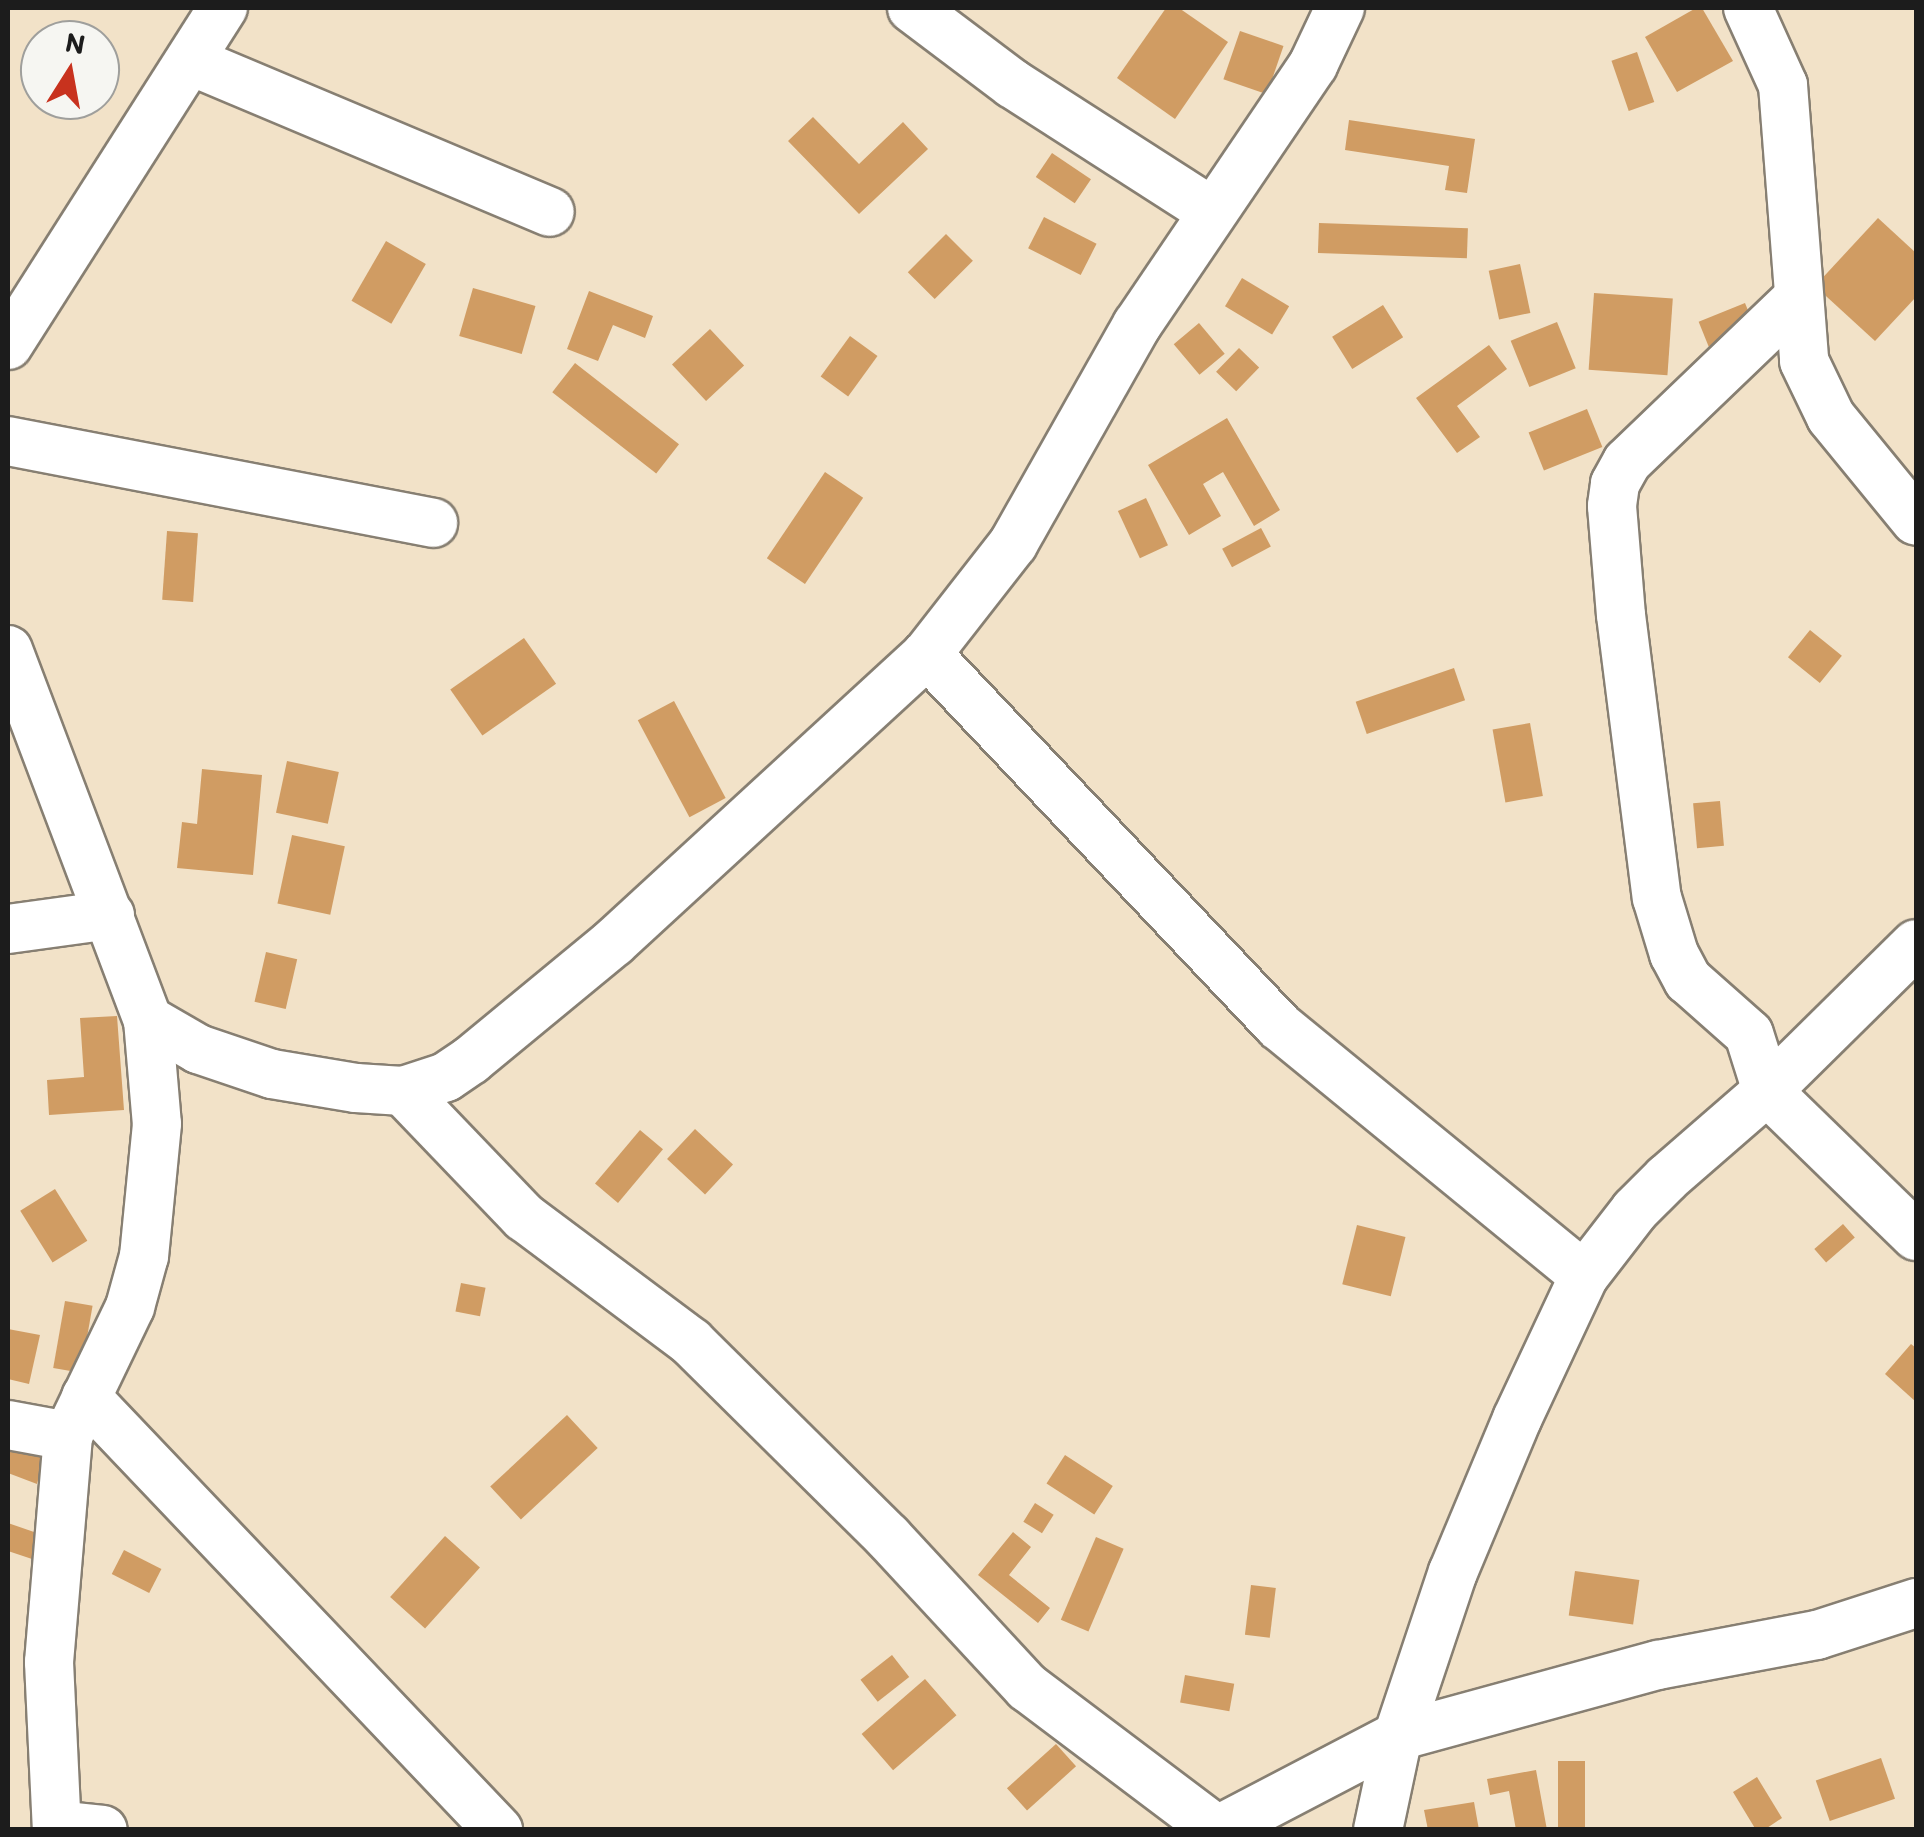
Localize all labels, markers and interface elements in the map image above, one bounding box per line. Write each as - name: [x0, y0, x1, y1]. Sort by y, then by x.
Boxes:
- north arrow: [20, 20, 120, 120]
- text: N: [63, 24, 88, 61]

